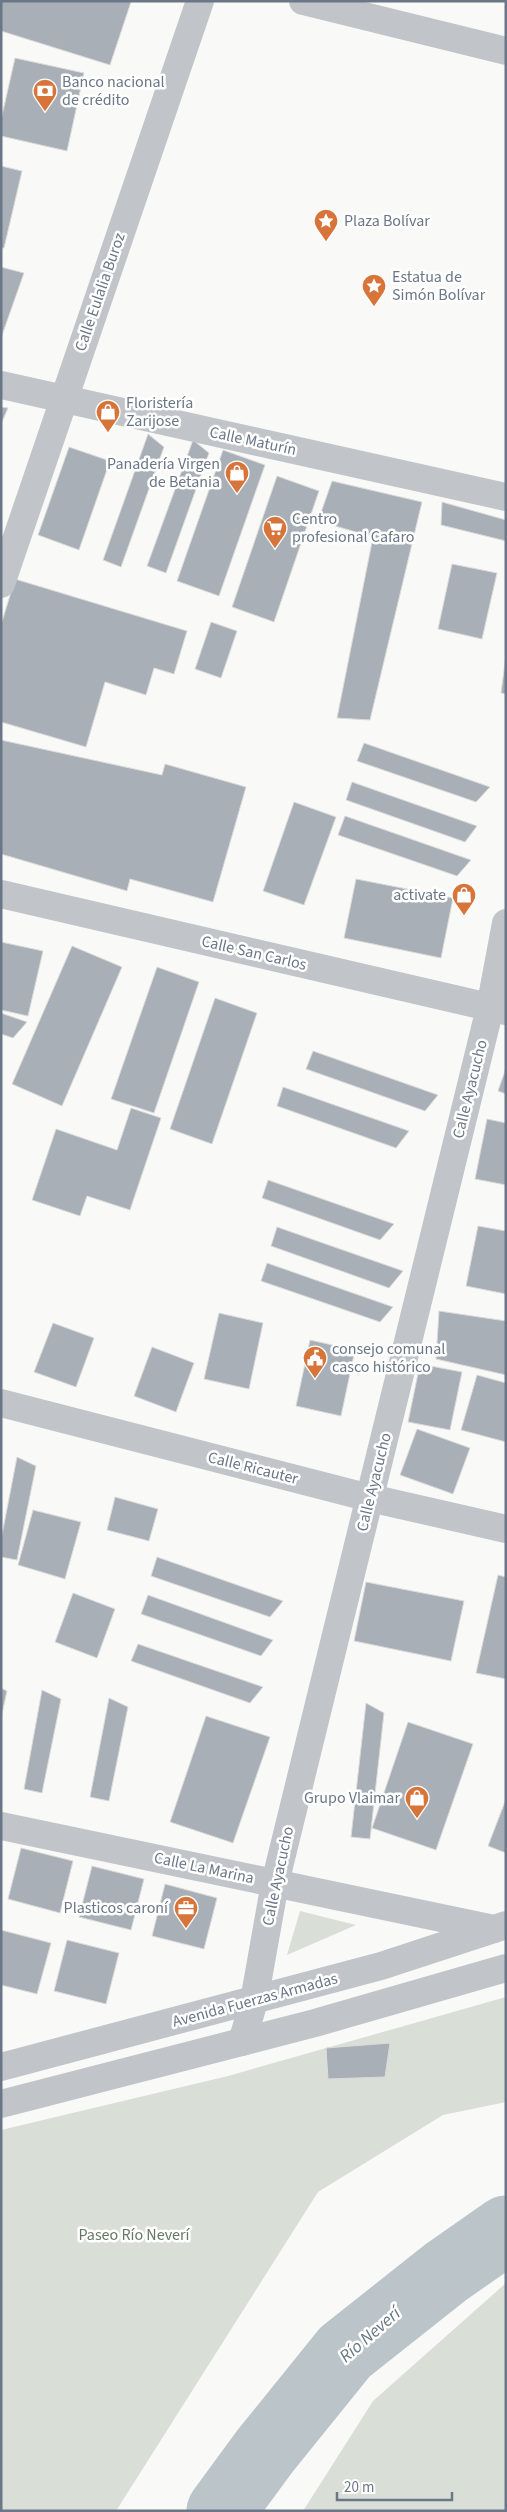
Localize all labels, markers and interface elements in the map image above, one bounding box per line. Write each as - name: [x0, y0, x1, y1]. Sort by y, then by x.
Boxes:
- place label: Banco nacional de crédito: [62, 71, 165, 111]
- bank icon: Banco nacional de crédito: [32, 78, 58, 112]
- place icon: Plaza Bolívar: [313, 208, 339, 242]
- place label: Plaza Bolívar: [344, 210, 430, 232]
- street label: Calle Eulalia Buroz: [69, 230, 131, 354]
- place label: Estatua de Simón Bolívar: [392, 266, 486, 306]
- place icon: Estatua de Simón Bolívar: [361, 273, 387, 307]
- place label: Floristería Zarijose: [126, 392, 193, 432]
- shop icon: Floristería Zarijose: [95, 399, 121, 433]
- street label: Calle Maturín: [208, 421, 298, 461]
- place label: Panadería Virgen de Betania: [107, 453, 220, 493]
- shop icon: Panadería Virgen de Betania: [224, 460, 250, 494]
- place label: Centro profesional Cafaro: [292, 508, 414, 548]
- supermarket icon: Centro profesional Cafaro: [262, 515, 288, 549]
- shop icon: activate: [451, 882, 477, 916]
- place label: activate: [393, 884, 446, 906]
- street label: Calle San Carlos: [199, 930, 309, 976]
- street label: Calle Ayacucho: [447, 1037, 493, 1141]
- place label: consejo comunal casco histórico: [332, 1338, 445, 1378]
- public building icon: consejo comunal casco histórico: [302, 1345, 328, 1379]
- street label: Calle Ayacucho: [351, 1430, 397, 1534]
- street label: Calle Ricauter: [206, 1446, 301, 1490]
- shop icon: Grupo Vlaimar: [404, 1785, 430, 1819]
- place label: Grupo Vlaimar: [304, 1787, 400, 1809]
- street label: Calle Ayacucho: [257, 1824, 299, 1928]
- street label: Calle La Marina: [152, 1847, 256, 1889]
- office icon: Plasticos caroní: [173, 1895, 199, 1929]
- place label: Plasticos caroní: [64, 1897, 169, 1919]
- street label: Avenida Fuerzas Armadas: [170, 1967, 340, 2033]
- park label: Paseo Río Neverí: [78, 2224, 191, 2246]
- water label: Río Neverí: [334, 2300, 408, 2369]
- scale bar: [337, 2470, 452, 2502]
- text: 20 m: [344, 2477, 374, 2498]

